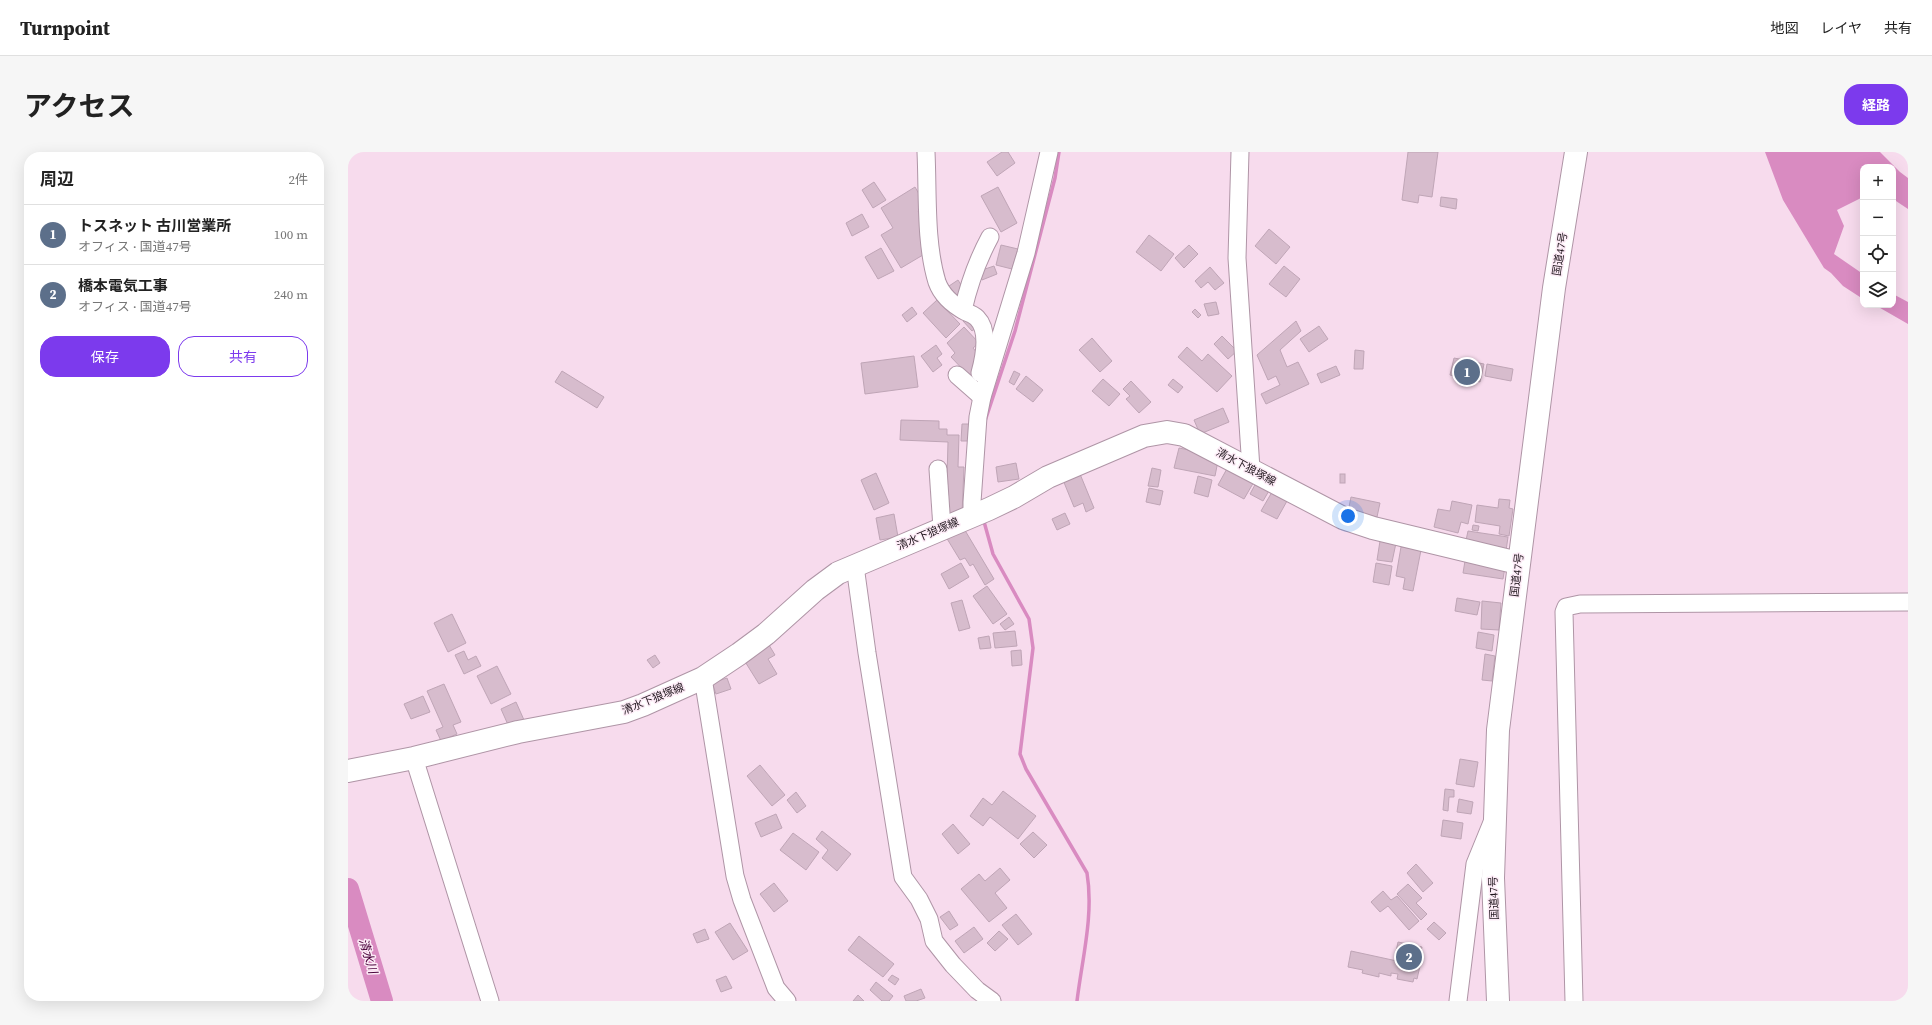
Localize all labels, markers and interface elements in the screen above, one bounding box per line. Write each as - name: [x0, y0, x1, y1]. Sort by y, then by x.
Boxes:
- text: Turnpoint: [20, 15, 110, 41]
- text: 地図: [1770, 18, 1798, 38]
- text: レイヤ: [1820, 18, 1862, 38]
- text: 共有: [1884, 18, 1912, 38]
- button: 経路: [1844, 84, 1908, 125]
- text: アクセス: [24, 87, 135, 125]
- map controls: [1860, 164, 1896, 308]
- button: +: [1860, 164, 1896, 200]
- text: 周辺: [40, 167, 74, 191]
- text: 2件: [288, 171, 308, 188]
- button: −: [1860, 200, 1896, 236]
- text: トスネット 古川営業所: [78, 215, 231, 236]
- text: 1: [49, 226, 57, 243]
- text: 100 m: [274, 226, 308, 243]
- street label: 国道47号: [1549, 231, 1571, 277]
- button: locate: [1860, 236, 1896, 272]
- text: オフィス · 国道47号: [78, 238, 192, 255]
- button: layers: [1860, 272, 1896, 308]
- text: 橋本電気工事: [78, 275, 168, 296]
- text: 2: [49, 286, 57, 303]
- text: 240 m: [274, 286, 308, 303]
- text: オフィス · 国道47号: [78, 298, 192, 315]
- button: 保存: [40, 336, 170, 377]
- button: 共有: [178, 336, 308, 377]
- pin: 1: [1454, 357, 1480, 387]
- street label: 清水下狼塚線: [1213, 445, 1279, 489]
- your location: [1338, 506, 1358, 526]
- street label: 清水下狼塚線: [895, 514, 961, 554]
- street label: 国道47号: [1507, 552, 1527, 598]
- street label: 清水下狼塚線: [620, 680, 686, 718]
- street label: 国道47号: [1486, 876, 1502, 920]
- water label: 清水川: [355, 936, 381, 977]
- pin: 2: [1396, 942, 1422, 972]

